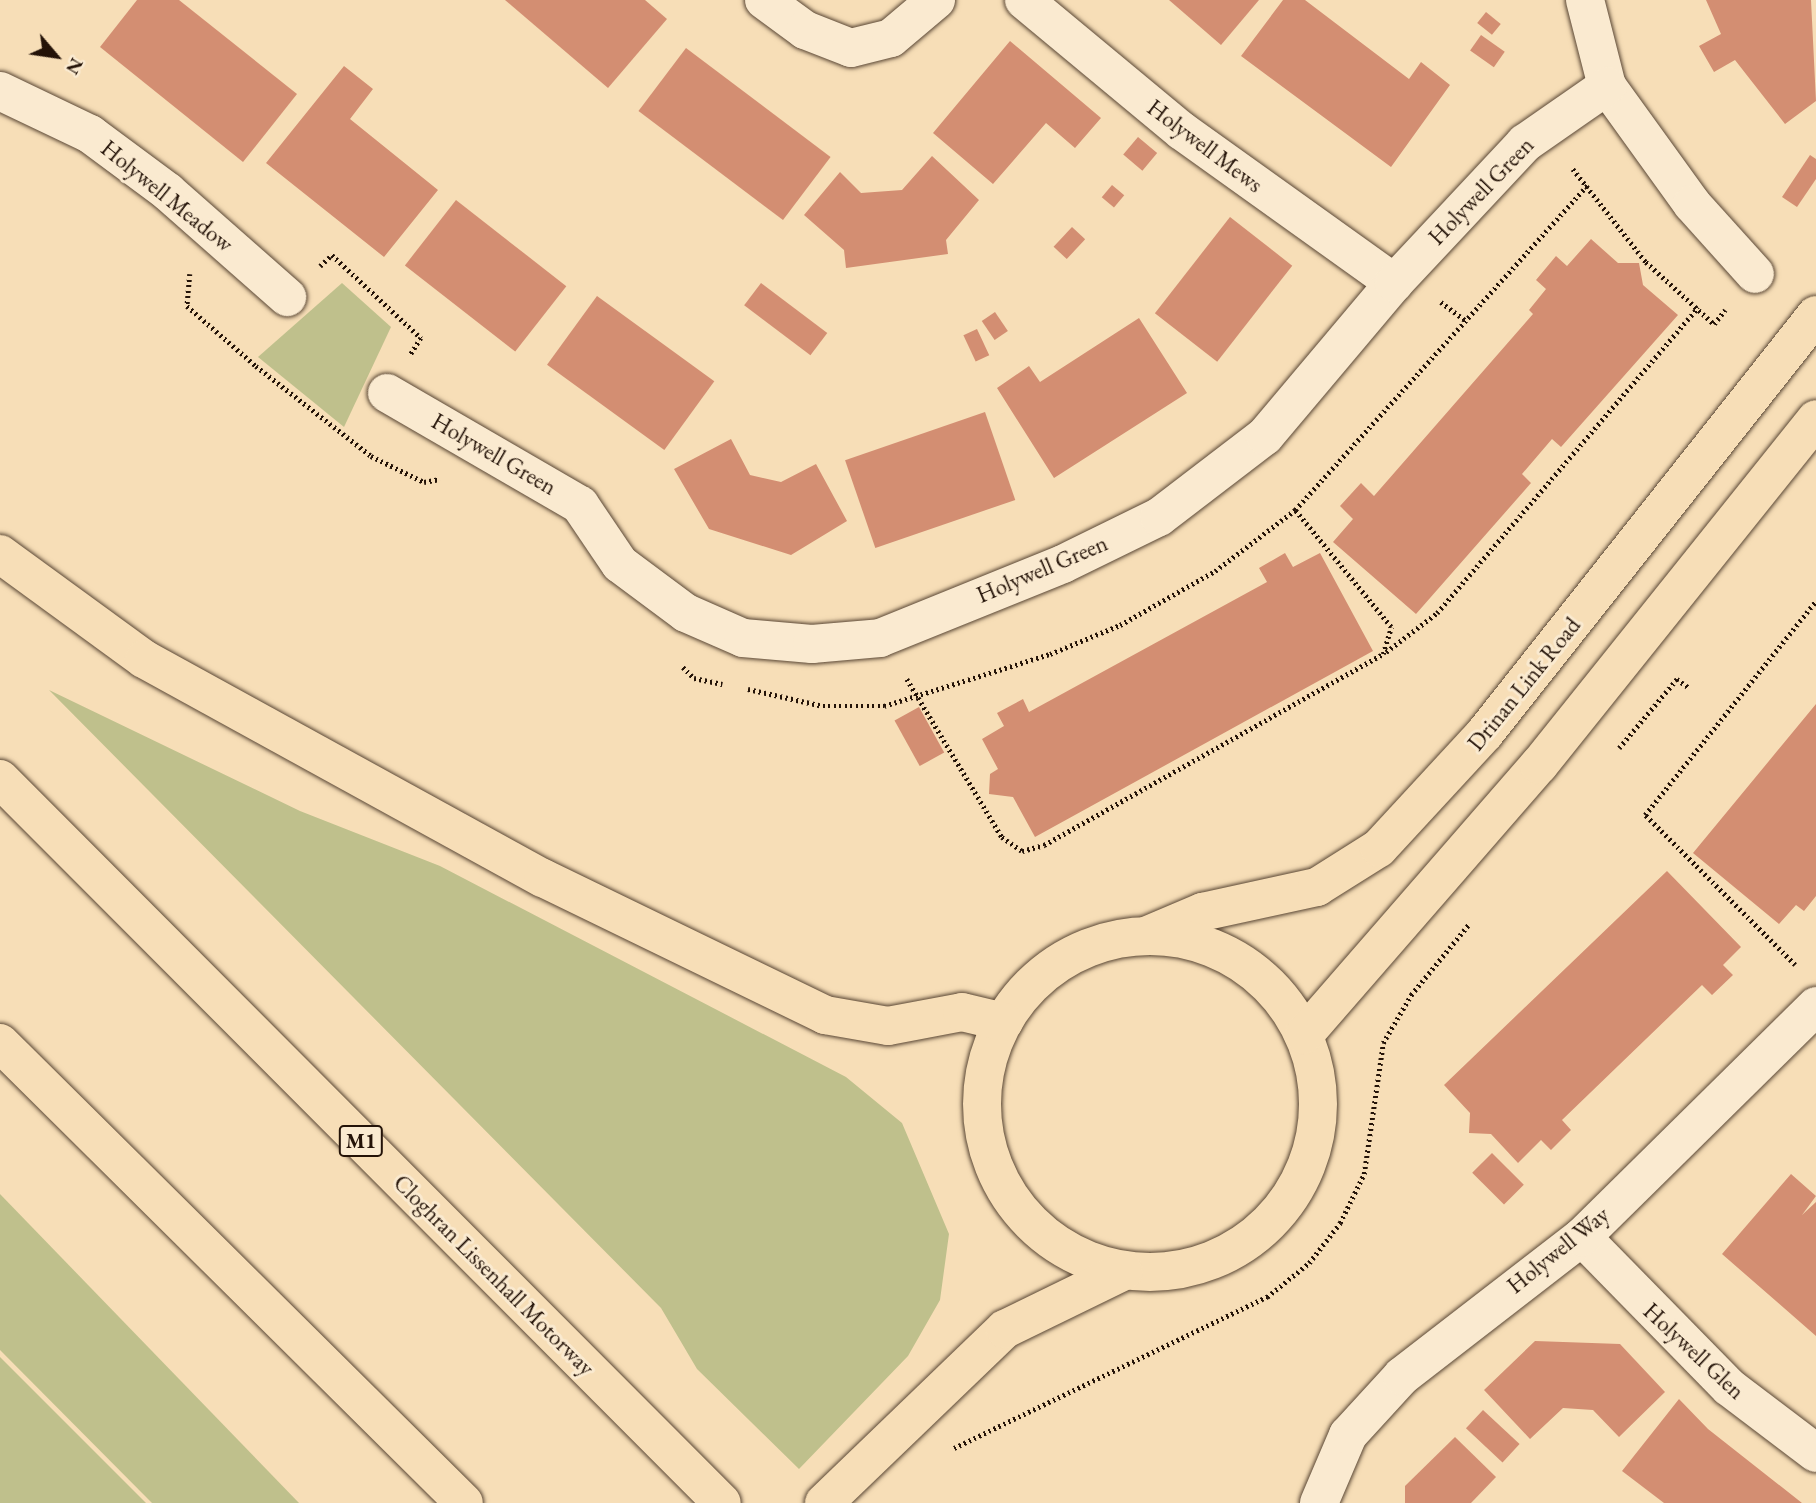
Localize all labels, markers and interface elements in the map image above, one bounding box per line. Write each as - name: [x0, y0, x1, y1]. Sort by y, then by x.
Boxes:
- north arrow: [21, 21, 91, 91]
- text: N: [60, 54, 89, 79]
- street label: Holywell Mews: [1142, 94, 1268, 198]
- street label: Holywell Green: [1423, 131, 1539, 251]
- street label: Holywell Meadow: [95, 134, 239, 258]
- street label: Holywell Green: [427, 407, 561, 501]
- street label: Holywell Green: [972, 529, 1112, 609]
- street label: Drinan Link Road: [1462, 612, 1586, 756]
- road number: M1: [338, 1124, 384, 1158]
- street label: Cloghran Lissenhall Motorway: [388, 1169, 600, 1381]
- street label: Holywell Way: [1502, 1201, 1614, 1299]
- street label: Holywell Glen: [1638, 1297, 1750, 1405]

